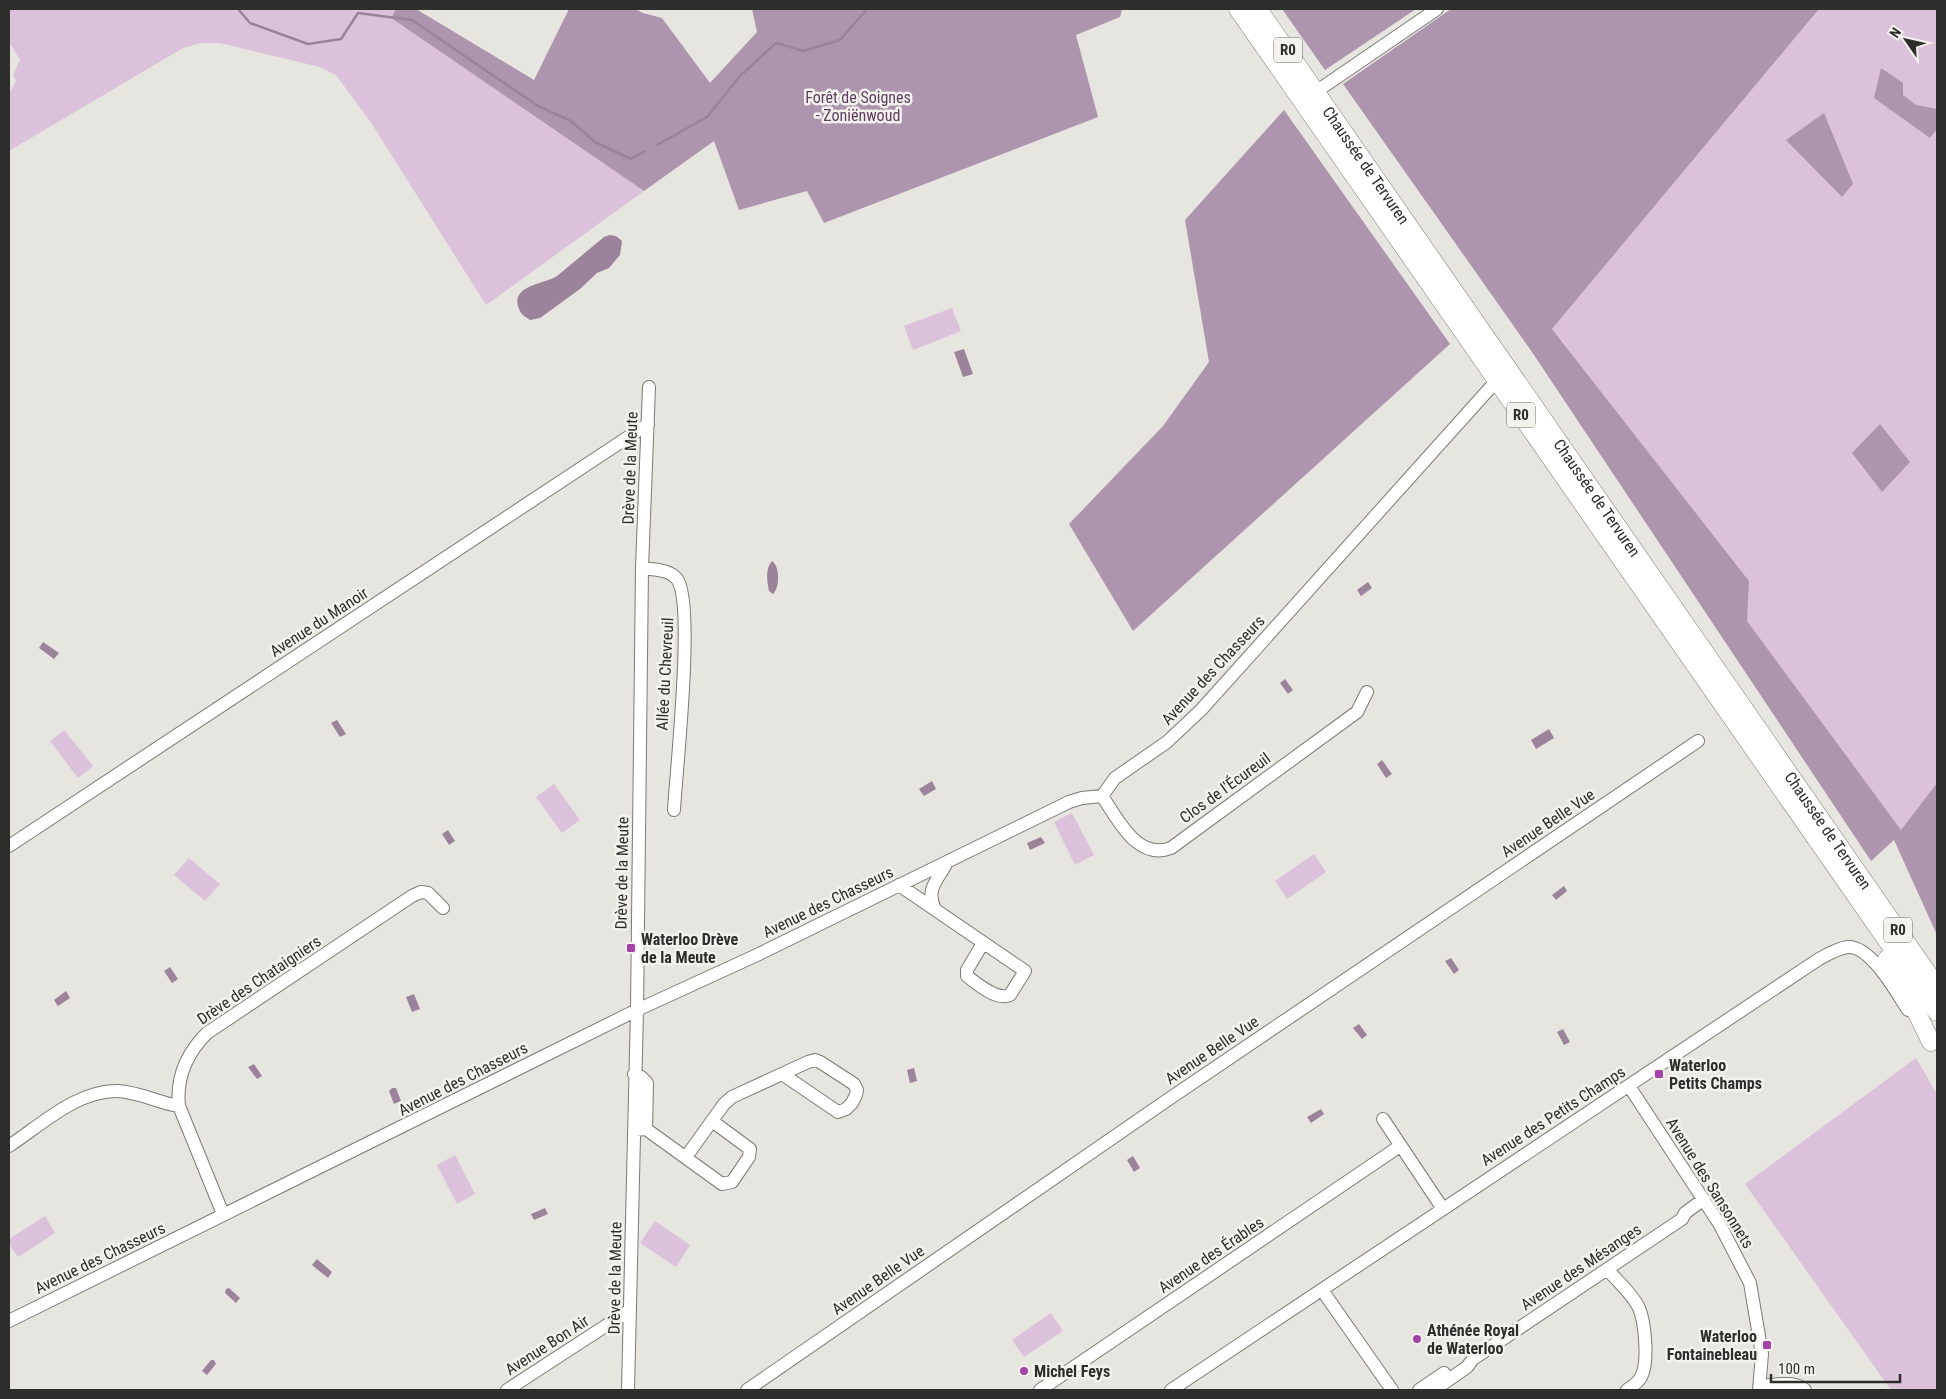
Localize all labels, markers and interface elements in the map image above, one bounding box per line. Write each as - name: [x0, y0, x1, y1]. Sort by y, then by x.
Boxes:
- north arrow: [1881, 15, 1931, 65]
- text: N: [1886, 25, 1904, 41]
- road number: R0: [1274, 38, 1302, 62]
- park label: Forêt de Soignes - Zoniënwoud: [805, 88, 911, 125]
- street label: Chaussée de Tervuren: [1319, 103, 1414, 228]
- road number: R0: [1507, 402, 1535, 428]
- street label: Drève de la Meute: [619, 411, 641, 525]
- street label: Chaussée de Tervuren: [1550, 435, 1645, 560]
- street label: Avenue du Manoir: [266, 583, 372, 661]
- street label: Avenue des Chasseurs: [1157, 611, 1269, 729]
- street label: Allée du Chevreuil: [653, 617, 677, 731]
- street label: Clos de l'Écureuil: [1176, 749, 1274, 827]
- street label: Chaussée de Tervuren: [1781, 768, 1876, 893]
- street label: Avenue Belle Vue: [1498, 785, 1598, 861]
- street label: Drève de la Meute: [612, 816, 632, 930]
- street label: Avenue des Chasseurs: [760, 862, 896, 942]
- road number: R0: [1884, 918, 1912, 942]
- place label: Waterloo Drève de la Meute: [641, 930, 739, 967]
- street label: Drève des Chataigniers: [194, 932, 324, 1028]
- marker: Waterloo Drève de la Meute: [625, 942, 637, 954]
- street label: Avenue Belle Vue: [1162, 1012, 1262, 1088]
- street label: Avenue des Chasseurs: [395, 1038, 531, 1120]
- place label: Waterloo Petits Champs: [1669, 1056, 1762, 1093]
- street label: Avenue des Petits Champs: [1477, 1062, 1629, 1170]
- marker: Waterloo Petits Champs: [1653, 1068, 1665, 1080]
- street label: Avenue des Sansonnets: [1662, 1114, 1758, 1252]
- street label: Avenue des Érables: [1155, 1213, 1267, 1297]
- street label: Avenue des Chasseurs: [32, 1218, 168, 1298]
- street label: Avenue des Mésanges: [1517, 1220, 1645, 1314]
- street label: Drève de la Meute: [605, 1221, 625, 1335]
- street label: Avenue Belle Vue: [828, 1241, 928, 1319]
- street label: Avenue Bon Air: [502, 1311, 592, 1379]
- place label: Athénée Royal de Waterloo: [1427, 1321, 1519, 1358]
- place label: Waterloo Fontainebleau: [1667, 1327, 1757, 1364]
- marker: Athénée Royal de Waterloo: [1411, 1333, 1423, 1345]
- marker: Waterloo Fontainebleau: [1761, 1339, 1773, 1351]
- scale bar: [1771, 1352, 1900, 1384]
- text: 100 m: [1778, 1360, 1815, 1378]
- place label: Michel Feys: [1034, 1362, 1110, 1381]
- marker: Michel Feys: [1018, 1365, 1030, 1377]

